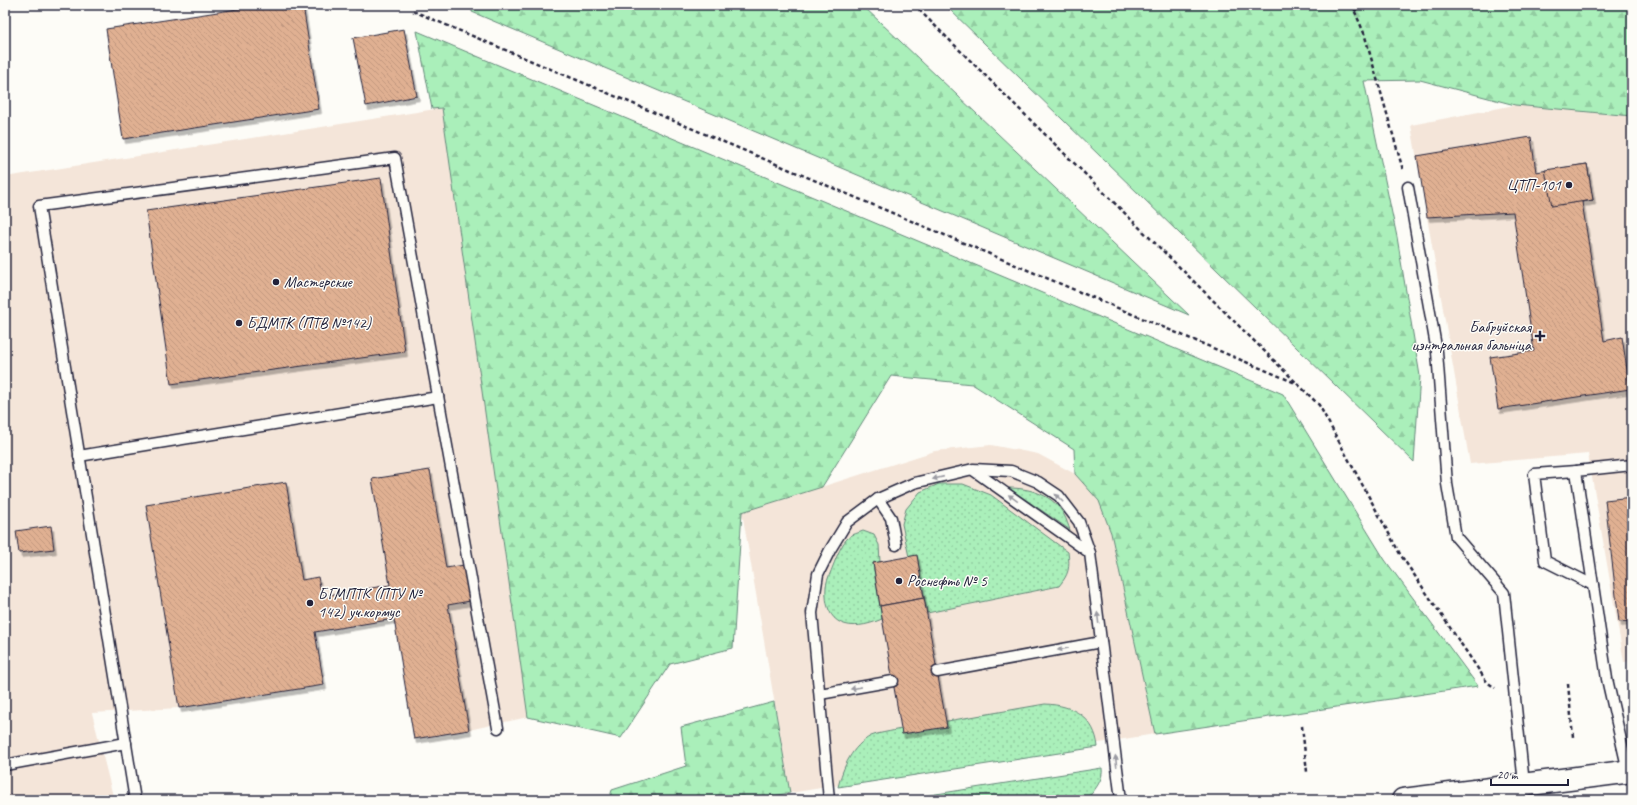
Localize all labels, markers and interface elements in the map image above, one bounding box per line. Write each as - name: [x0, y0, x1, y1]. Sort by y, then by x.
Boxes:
- place label: ЦТП-101: [1507, 175, 1562, 195]
- marker: ЦТП-101: [1564, 180, 1574, 190]
- place label: Мастерские: [284, 272, 353, 292]
- marker: Мастерские: [271, 277, 281, 287]
- place label: БДМТК (ПТВ №142): [247, 313, 372, 333]
- place label: Бабруйская цэнтральная бальніца: [1412, 317, 1532, 355]
- marker: БДМТК (ПТВ №142): [234, 318, 244, 328]
- marker: Бабруйская цэнтральная бальніца: [1534, 330, 1546, 342]
- one-way arrow: [932, 475, 944, 481]
- one-way arrow: [1054, 493, 1064, 503]
- one-way arrow: [1007, 494, 1018, 502]
- place label: Роснефть № 5: [907, 571, 988, 591]
- marker: Роснефть № 5: [894, 576, 904, 586]
- place label: БГМПТК (ПТУ № 142) уч.кормус: [318, 584, 424, 622]
- marker: БГМПТК (ПТУ № 142) уч.кормус: [305, 598, 315, 608]
- one-way arrow: [1095, 612, 1101, 625]
- one-way arrow: [1057, 647, 1069, 653]
- one-way arrow: [850, 685, 862, 691]
- one-way arrow: [1113, 755, 1120, 767]
- scale bar: [1491, 761, 1568, 787]
- text: 20 m: [1497, 767, 1519, 783]

